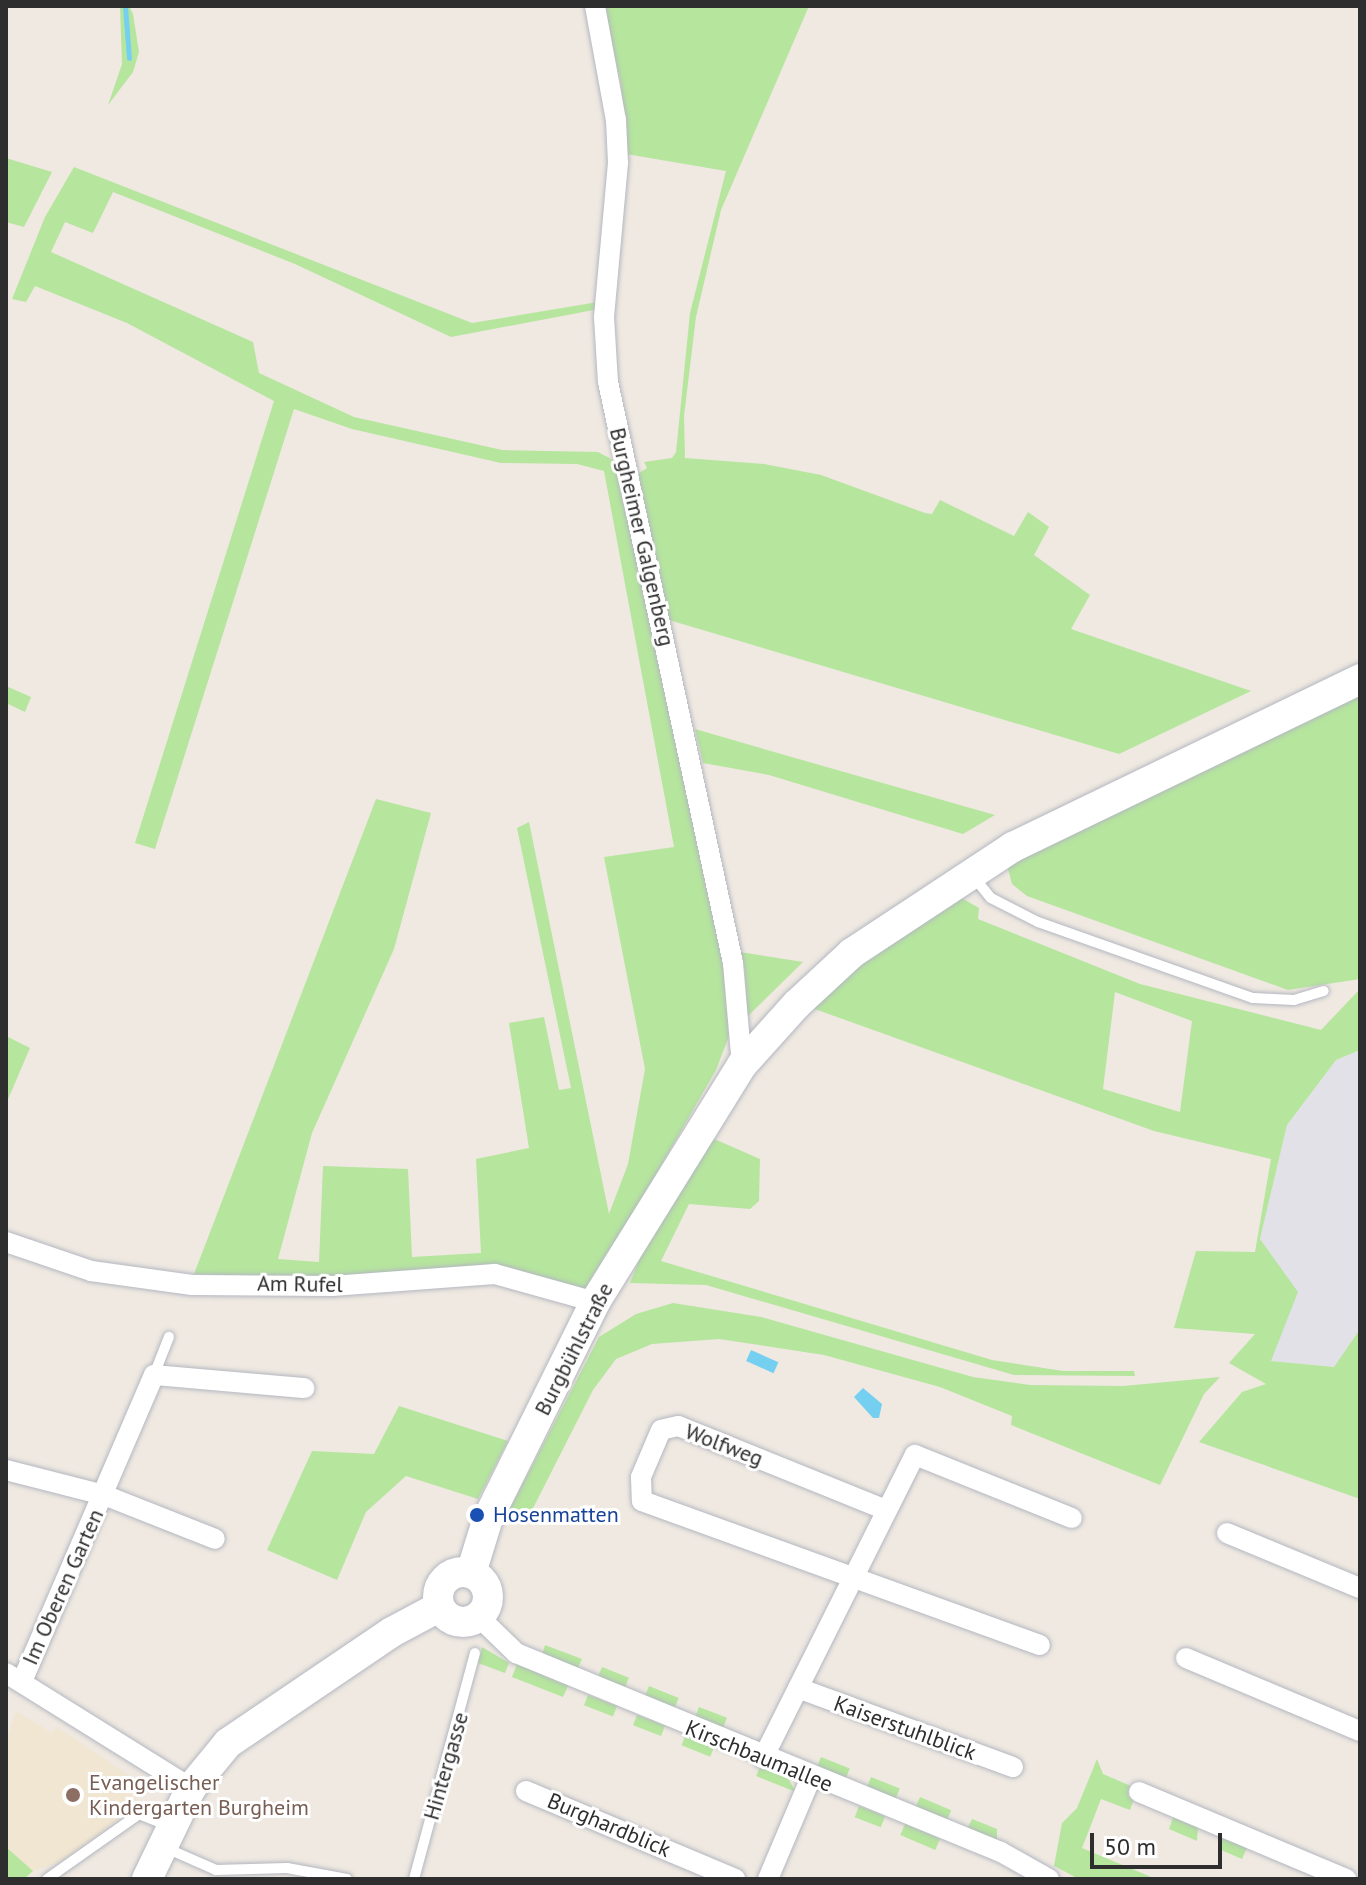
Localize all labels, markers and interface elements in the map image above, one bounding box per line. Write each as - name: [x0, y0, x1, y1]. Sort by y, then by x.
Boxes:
- street label: Burgheimer Galgenberg: [604, 425, 680, 649]
- street label: Am Rufel: [257, 1270, 343, 1298]
- street label: Burgbühlstraße: [529, 1278, 619, 1420]
- street label: Wolfweg: [681, 1418, 767, 1472]
- place label: Hosenmatten: [493, 1502, 619, 1528]
- street label: Im Oberen Garten: [17, 1505, 109, 1669]
- marker: Hosenmatten: [468, 1506, 486, 1524]
- street label: Kaiserstuhlblick: [830, 1690, 980, 1766]
- street label: Hintergasse: [418, 1709, 474, 1823]
- street label: Kirschbaumallee: [682, 1714, 836, 1798]
- place label: Evangelischer Kindergarten Burgheim: [89, 1769, 309, 1820]
- marker: Evangelischer Kindergarten Burgheim: [64, 1786, 82, 1804]
- street label: Burghardblick: [544, 1787, 674, 1863]
- scale bar: [1094, 1817, 1226, 1867]
- text: 50 m: [1104, 1831, 1156, 1862]

